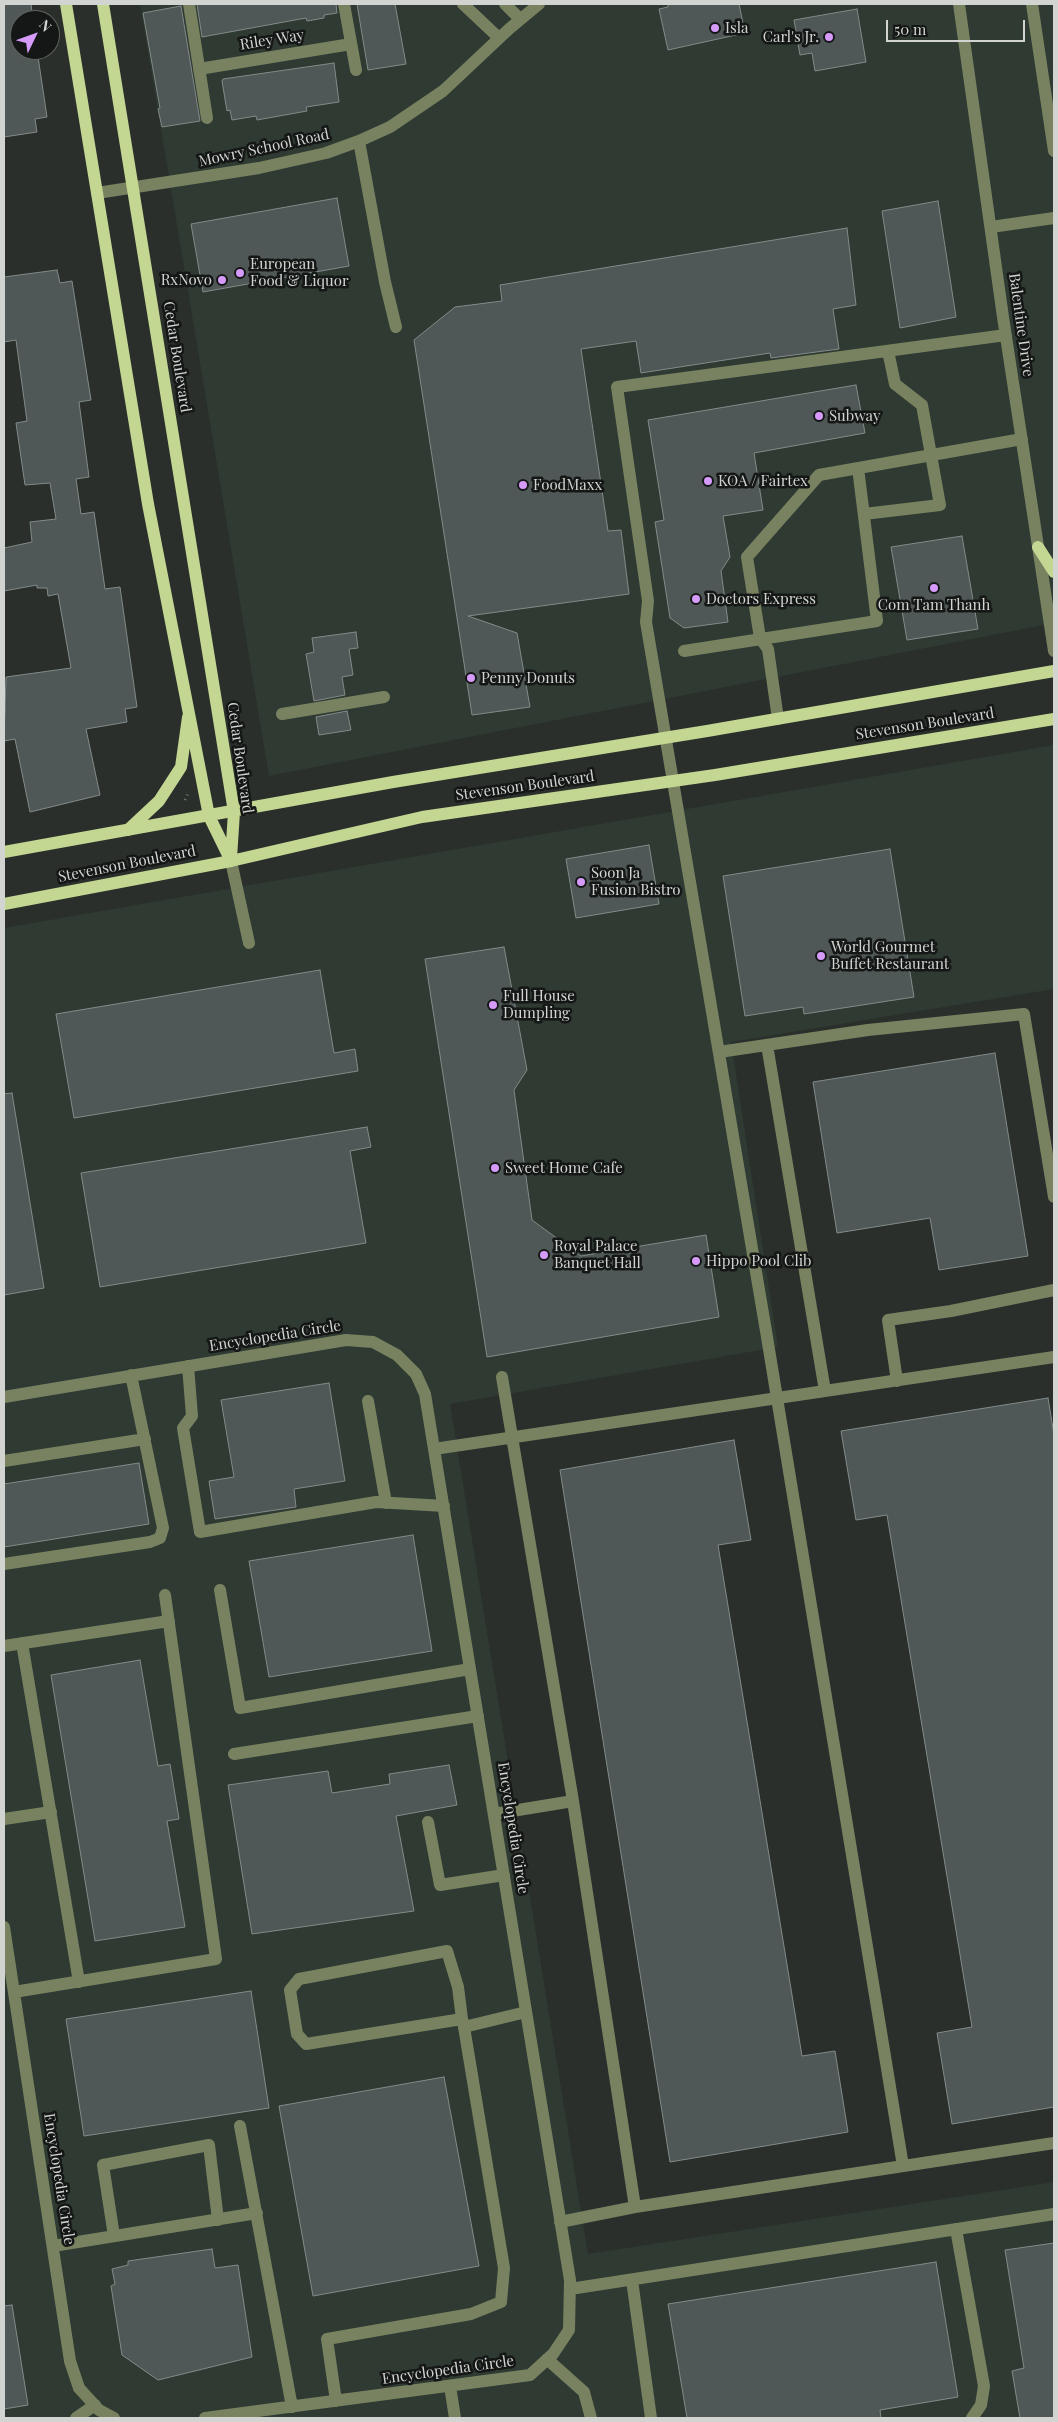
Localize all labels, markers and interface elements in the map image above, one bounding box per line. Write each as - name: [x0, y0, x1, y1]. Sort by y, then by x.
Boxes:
- north arrow: [10, 10, 60, 60]
- scale bar: [888, 10, 1027, 42]
- text: N: [35, 15, 56, 35]
- place label: Isla: [725, 19, 748, 37]
- text: 50 m: [894, 19, 926, 39]
- marker: Isla: [709, 22, 721, 34]
- street label: Riley Way: [239, 26, 305, 54]
- place label: Carl's Jr.: [763, 28, 819, 46]
- marker: Carl's Jr.: [823, 31, 835, 43]
- street label: Mowry School Road: [197, 125, 331, 171]
- place label: European Food & Liquor: [250, 255, 349, 290]
- marker: European Food & Liquor: [234, 267, 246, 279]
- place label: RxNovo: [161, 271, 212, 289]
- street label: Balentine Drive: [1005, 272, 1037, 378]
- marker: RxNovo: [216, 274, 228, 286]
- street label: Cedar Boulevard: [159, 300, 195, 414]
- place label: Subway: [829, 407, 881, 425]
- marker: Subway: [813, 410, 825, 422]
- place label: KOA / Fairtex: [718, 472, 808, 490]
- marker: KOA / Fairtex: [702, 475, 714, 487]
- place label: FoodMaxx: [533, 476, 602, 494]
- marker: FoodMaxx: [517, 479, 529, 491]
- marker: Com Tam Thanh: [928, 582, 940, 594]
- place label: Doctors Express: [706, 590, 816, 608]
- marker: Doctors Express: [690, 593, 702, 605]
- place label: Com Tam Thanh: [878, 596, 990, 614]
- place label: Penny Donuts: [481, 669, 575, 687]
- marker: Penny Donuts: [465, 672, 477, 684]
- street label: Cedar Boulevard: [223, 701, 257, 815]
- street label: Stevenson Boulevard: [854, 704, 996, 744]
- street label: Stevenson Boulevard: [454, 767, 596, 805]
- street label: Stevenson Boulevard: [57, 842, 197, 886]
- place label: Soon Ja Fusion Bistro: [591, 864, 681, 899]
- marker: Soon Ja Fusion Bistro: [575, 876, 587, 888]
- place label: World Gourmet Buffet Restaurant: [831, 938, 949, 973]
- marker: World Gourmet Buffet Restaurant: [815, 950, 827, 962]
- place label: Full House Dumpling: [503, 987, 575, 1022]
- marker: Full House Dumpling: [487, 999, 499, 1011]
- place label: Sweet Home Cafe: [505, 1159, 623, 1177]
- marker: Sweet Home Cafe: [489, 1162, 501, 1174]
- place label: Royal Palace Banquet Hall: [554, 1237, 641, 1272]
- marker: Royal Palace Banquet Hall: [538, 1249, 550, 1261]
- place label: Hippo Pool Clib: [706, 1252, 812, 1270]
- marker: Hippo Pool Clib: [690, 1255, 702, 1267]
- street label: Encyclopedia Circle: [208, 1317, 342, 1355]
- street label: Encyclopedia Circle: [494, 1761, 532, 1895]
- street label: Encyclopedia Circle: [40, 2112, 78, 2246]
- street label: Encyclopedia Circle: [381, 2352, 515, 2388]

